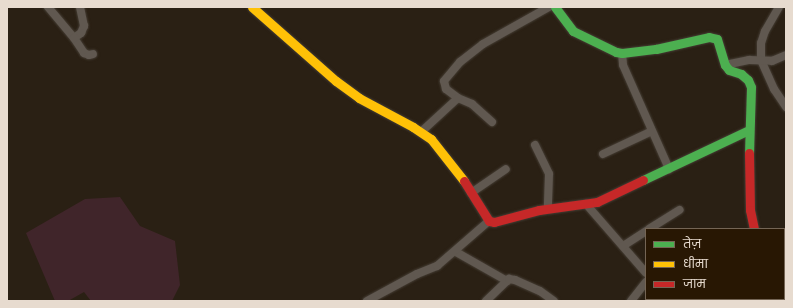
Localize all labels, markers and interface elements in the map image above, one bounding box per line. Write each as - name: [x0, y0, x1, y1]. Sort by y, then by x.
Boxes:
- legend: [645, 228, 785, 300]
- text: तेज़: [683, 235, 701, 252]
- text: धीमा: [683, 255, 708, 272]
- text: जाम: [683, 275, 706, 292]

